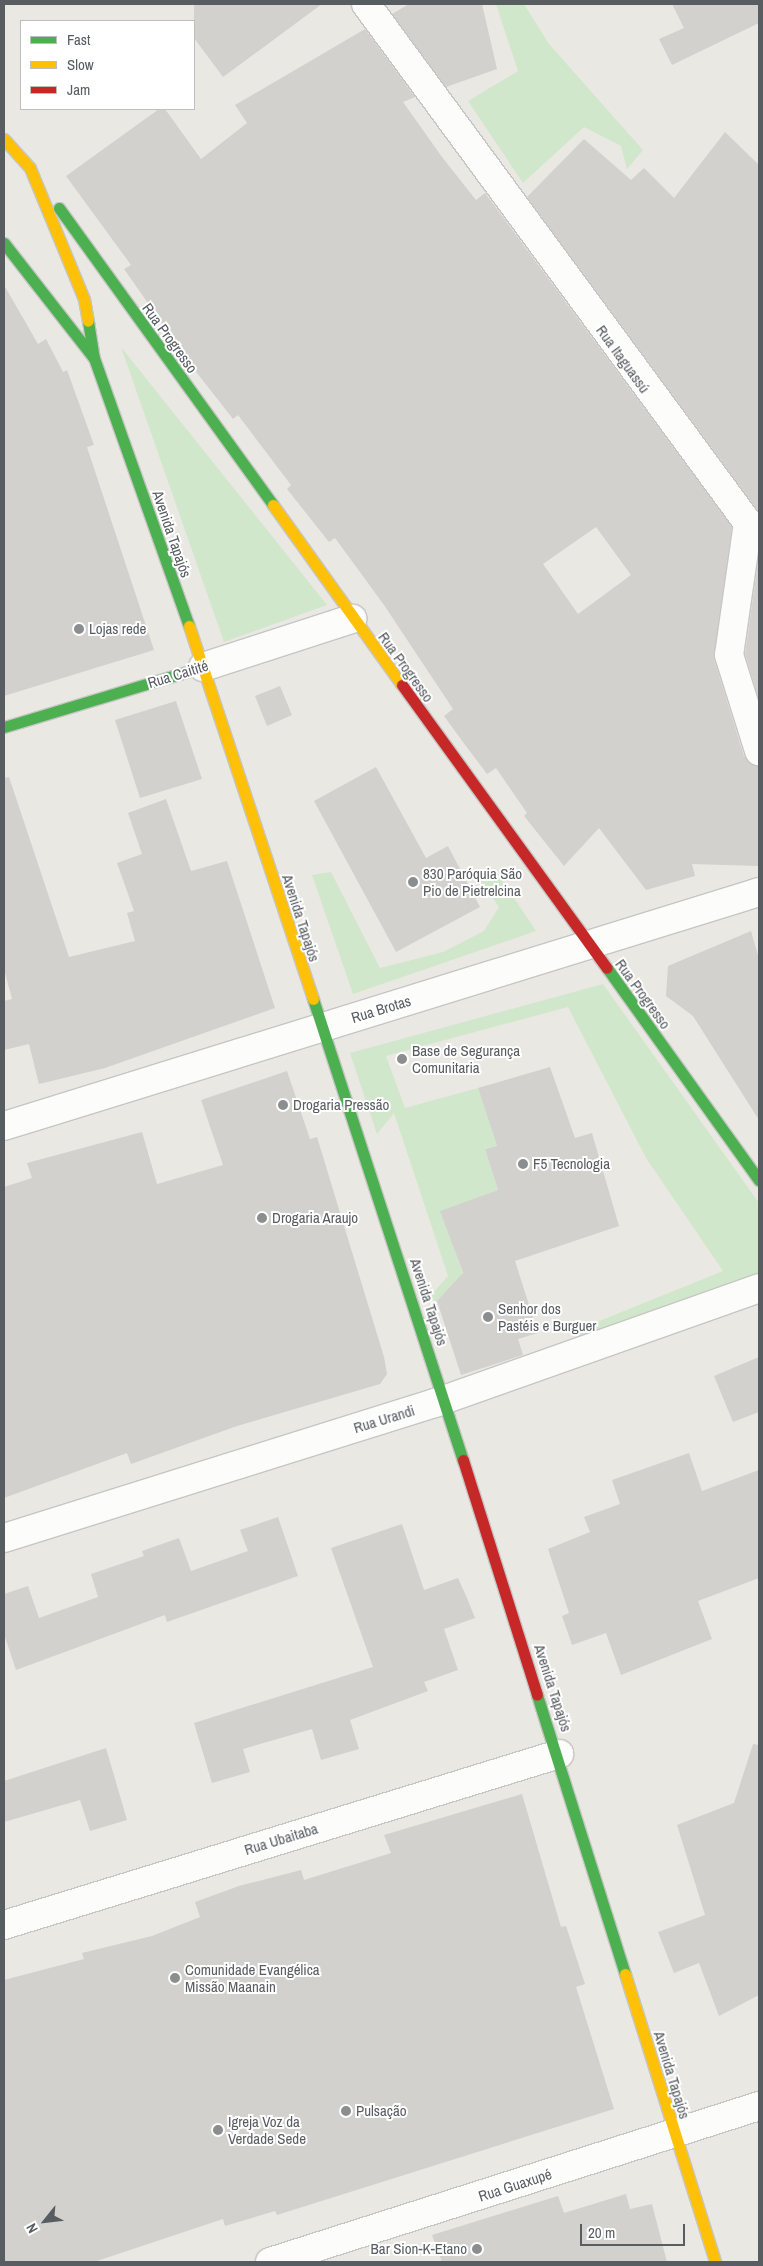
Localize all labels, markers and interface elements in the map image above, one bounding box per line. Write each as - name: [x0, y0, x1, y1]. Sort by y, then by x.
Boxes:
- legend: [20, 20, 195, 110]
- text: Fast: [67, 29, 90, 50]
- text: Slow: [67, 54, 94, 75]
- text: Jam: [67, 79, 90, 100]
- street label: Rua Progresso: [139, 300, 201, 376]
- street label: Rua Itaguassú: [592, 322, 654, 396]
- street label: Avenida Tapajós: [149, 488, 195, 580]
- place label: Lojas rede: [89, 620, 146, 638]
- marker: Lojas rede: [73, 623, 85, 635]
- street label: Rua Progresso: [375, 629, 437, 705]
- street label: Rua Caitité: [146, 656, 210, 692]
- place label: 830 Paróquia São Pio de Pietrelcina: [423, 864, 522, 899]
- street label: Avenida Tapajós: [278, 872, 324, 964]
- marker: 830 Paróquia São Pio de Pietrelcina: [407, 876, 419, 888]
- street label: Rua Progresso: [612, 956, 674, 1032]
- street label: Rua Brotas: [349, 991, 413, 1027]
- place label: Base de Segurança Comunitaria: [412, 1041, 520, 1076]
- marker: Base de Segurança Comunitaria: [396, 1053, 408, 1065]
- place label: Drogaria Pressão: [293, 1096, 389, 1114]
- marker: Drogaria Pressão: [277, 1099, 289, 1111]
- place label: F5 Tecnologia: [533, 1155, 610, 1173]
- marker: F5 Tecnologia: [517, 1158, 529, 1170]
- place label: Drogaria Araujo: [272, 1209, 359, 1227]
- marker: Drogaria Araujo: [256, 1212, 268, 1224]
- street label: Avenida Tapajós: [406, 1256, 452, 1348]
- place label: Senhor dos Pastéis e Burguer: [498, 1299, 596, 1334]
- marker: Senhor dos Pastéis e Burguer: [482, 1311, 494, 1323]
- street label: Rua Urandi: [351, 1401, 417, 1437]
- street label: Avenida Tapajós: [530, 1642, 576, 1734]
- street label: Rua Ubaitaba: [242, 1819, 320, 1859]
- place label: Comunidade Evangélica Missão Maanain: [185, 1960, 320, 1995]
- marker: Comunidade Evangélica Missão Maanain: [169, 1972, 181, 1984]
- street label: Avenida Tapajós: [650, 2029, 694, 2121]
- place label: Pulsação: [356, 2102, 407, 2120]
- marker: Pulsação: [340, 2105, 352, 2117]
- place label: Igreja Voz da Verdade Sede: [228, 2112, 306, 2147]
- marker: Igreja Voz da Verdade Sede: [212, 2124, 224, 2136]
- street label: Rua Guaxupé: [476, 2165, 554, 2205]
- north arrow: [20, 2196, 70, 2246]
- scale bar: [583, 2214, 688, 2246]
- text: N: [22, 2220, 42, 2236]
- text: 20 m: [588, 2222, 615, 2243]
- place label: Bar Sion-K-Etano: [371, 2240, 467, 2258]
- marker: Bar Sion-K-Etano: [471, 2243, 483, 2255]

